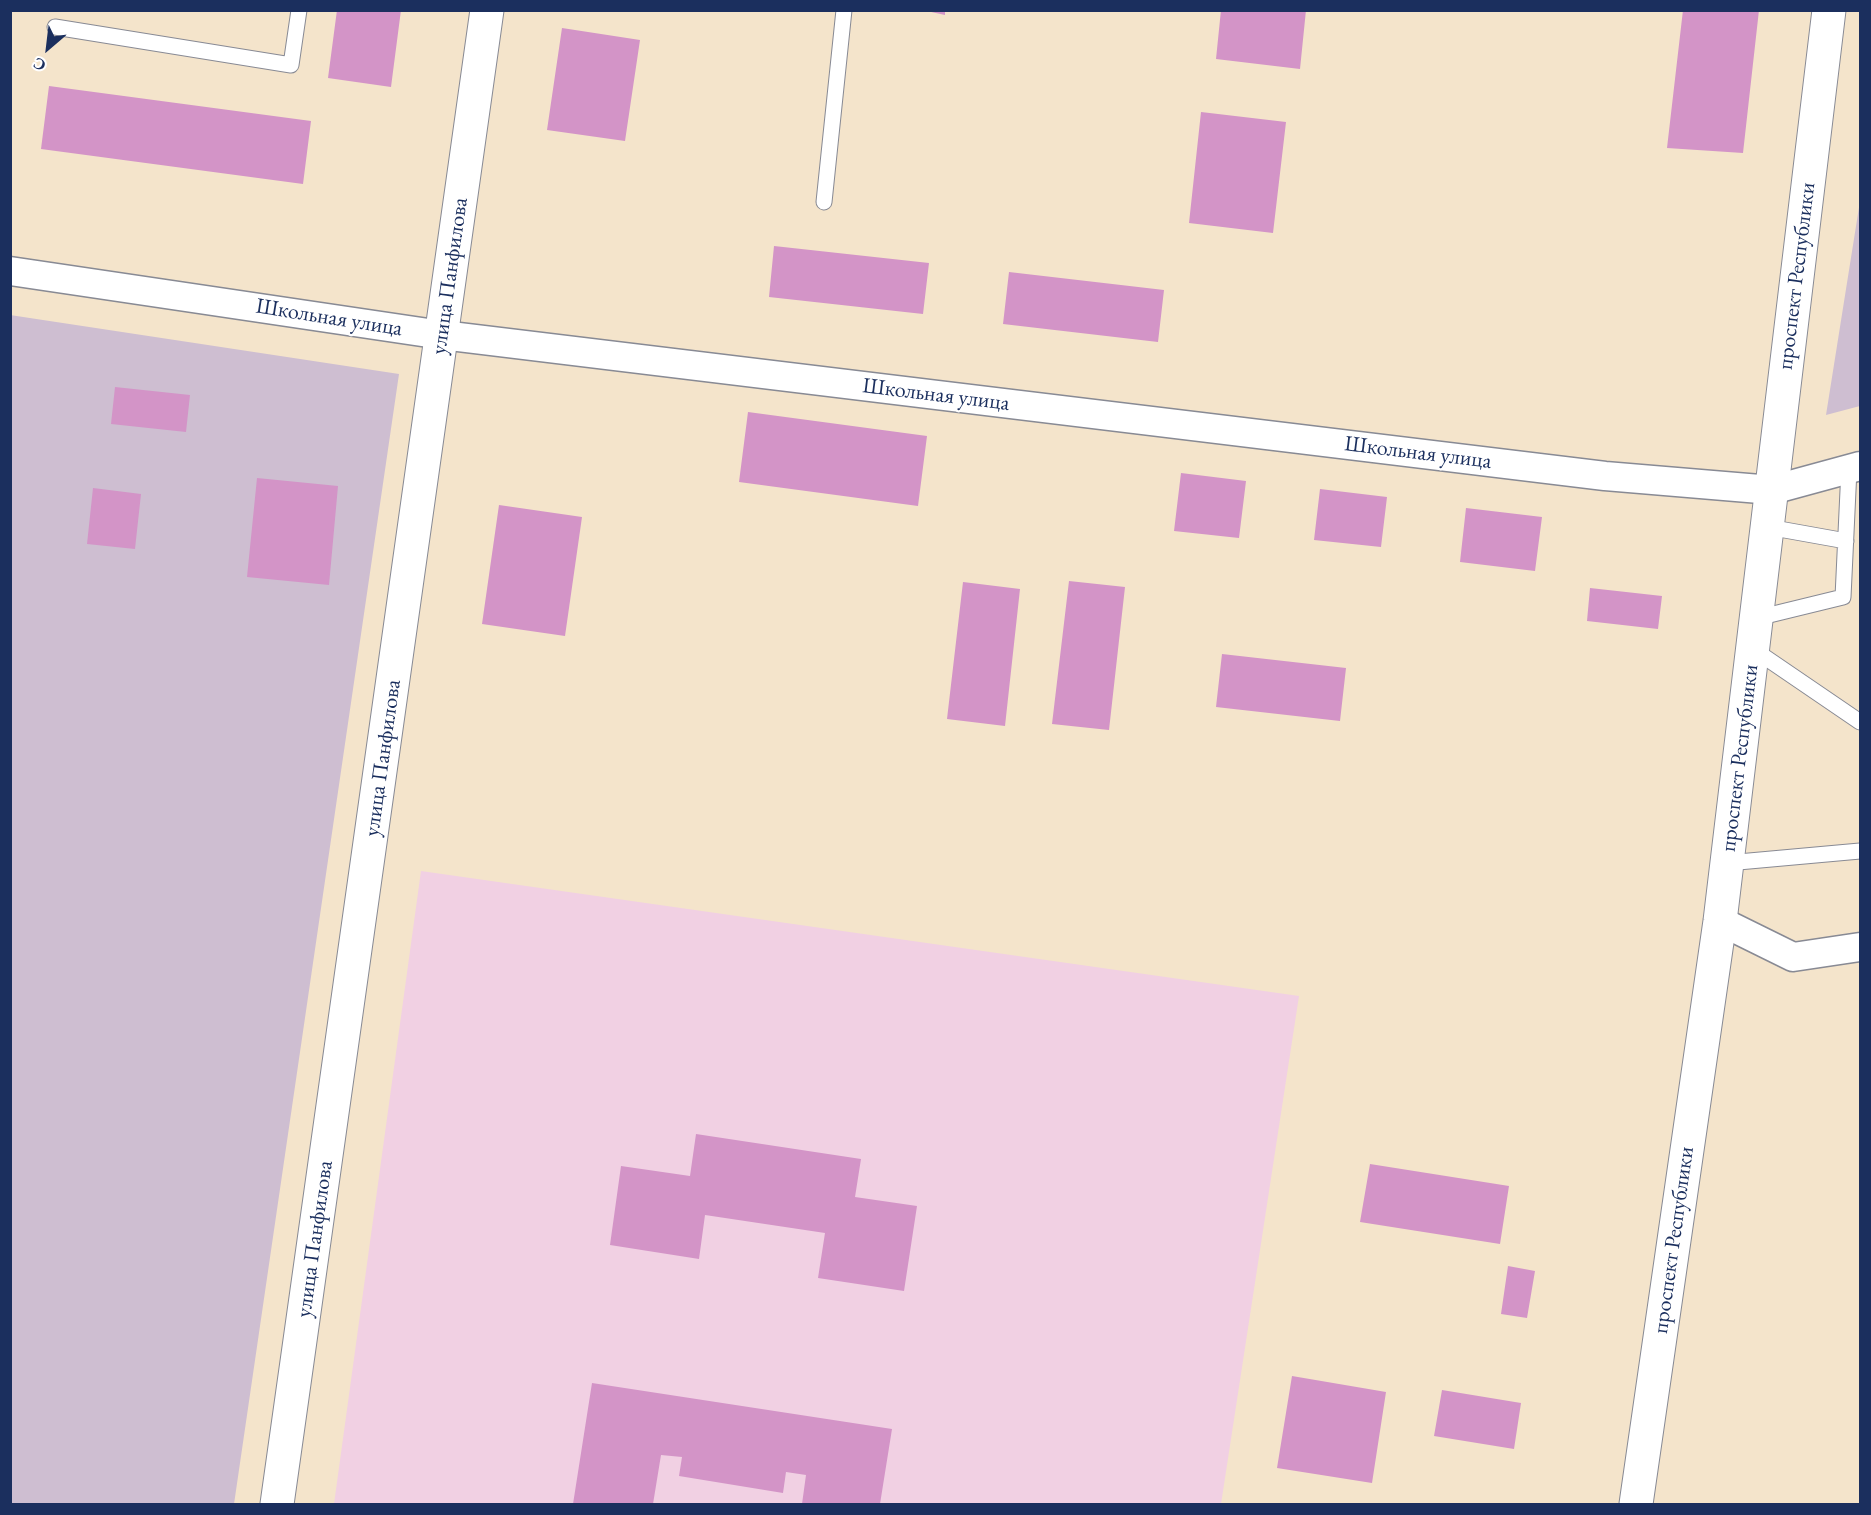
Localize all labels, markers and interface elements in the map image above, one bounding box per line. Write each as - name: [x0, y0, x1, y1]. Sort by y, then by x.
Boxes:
- north arrow: [18, 18, 78, 78]
- text: С: [29, 52, 49, 76]
- street label: проспект Республики: [1772, 181, 1822, 371]
- street label: улица Панфилова: [426, 196, 474, 356]
- street label: Школьная улица: [254, 293, 404, 343]
- street label: Школьная улица: [861, 373, 1011, 417]
- street label: Школьная улица: [1343, 431, 1493, 475]
- street label: проспект Республики: [1715, 663, 1765, 853]
- street label: улица Панфилова: [359, 678, 407, 838]
- street label: проспект Республики: [1648, 1145, 1700, 1335]
- street label: улица Панфилова: [291, 1159, 339, 1319]

